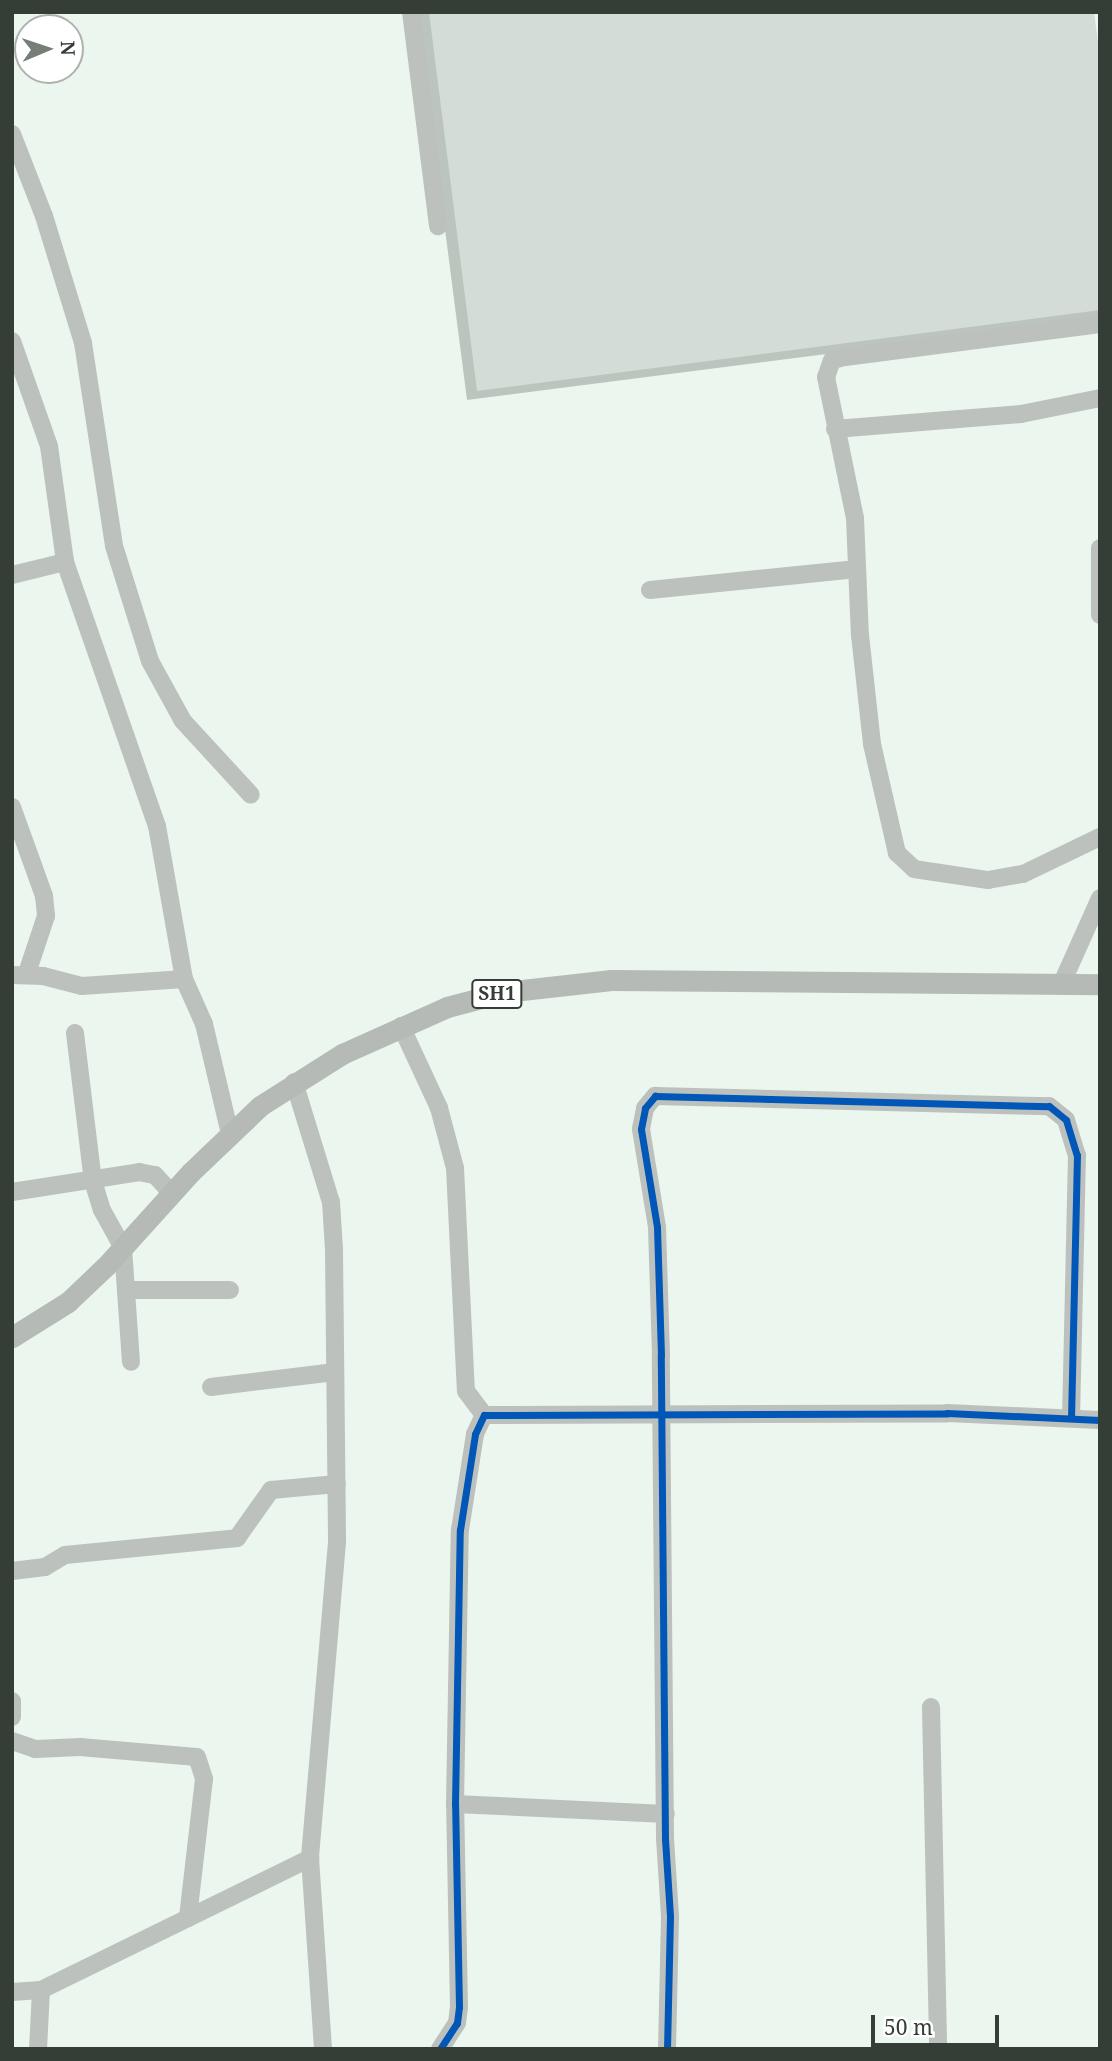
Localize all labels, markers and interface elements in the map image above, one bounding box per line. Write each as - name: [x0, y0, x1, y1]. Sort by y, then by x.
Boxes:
- north arrow: [14, 14, 84, 84]
- text: N: [55, 40, 81, 56]
- road number: SH1: [471, 978, 523, 1010]
- scale bar: [874, 2002, 1002, 2046]
- text: 50 m: [884, 2013, 933, 2041]

